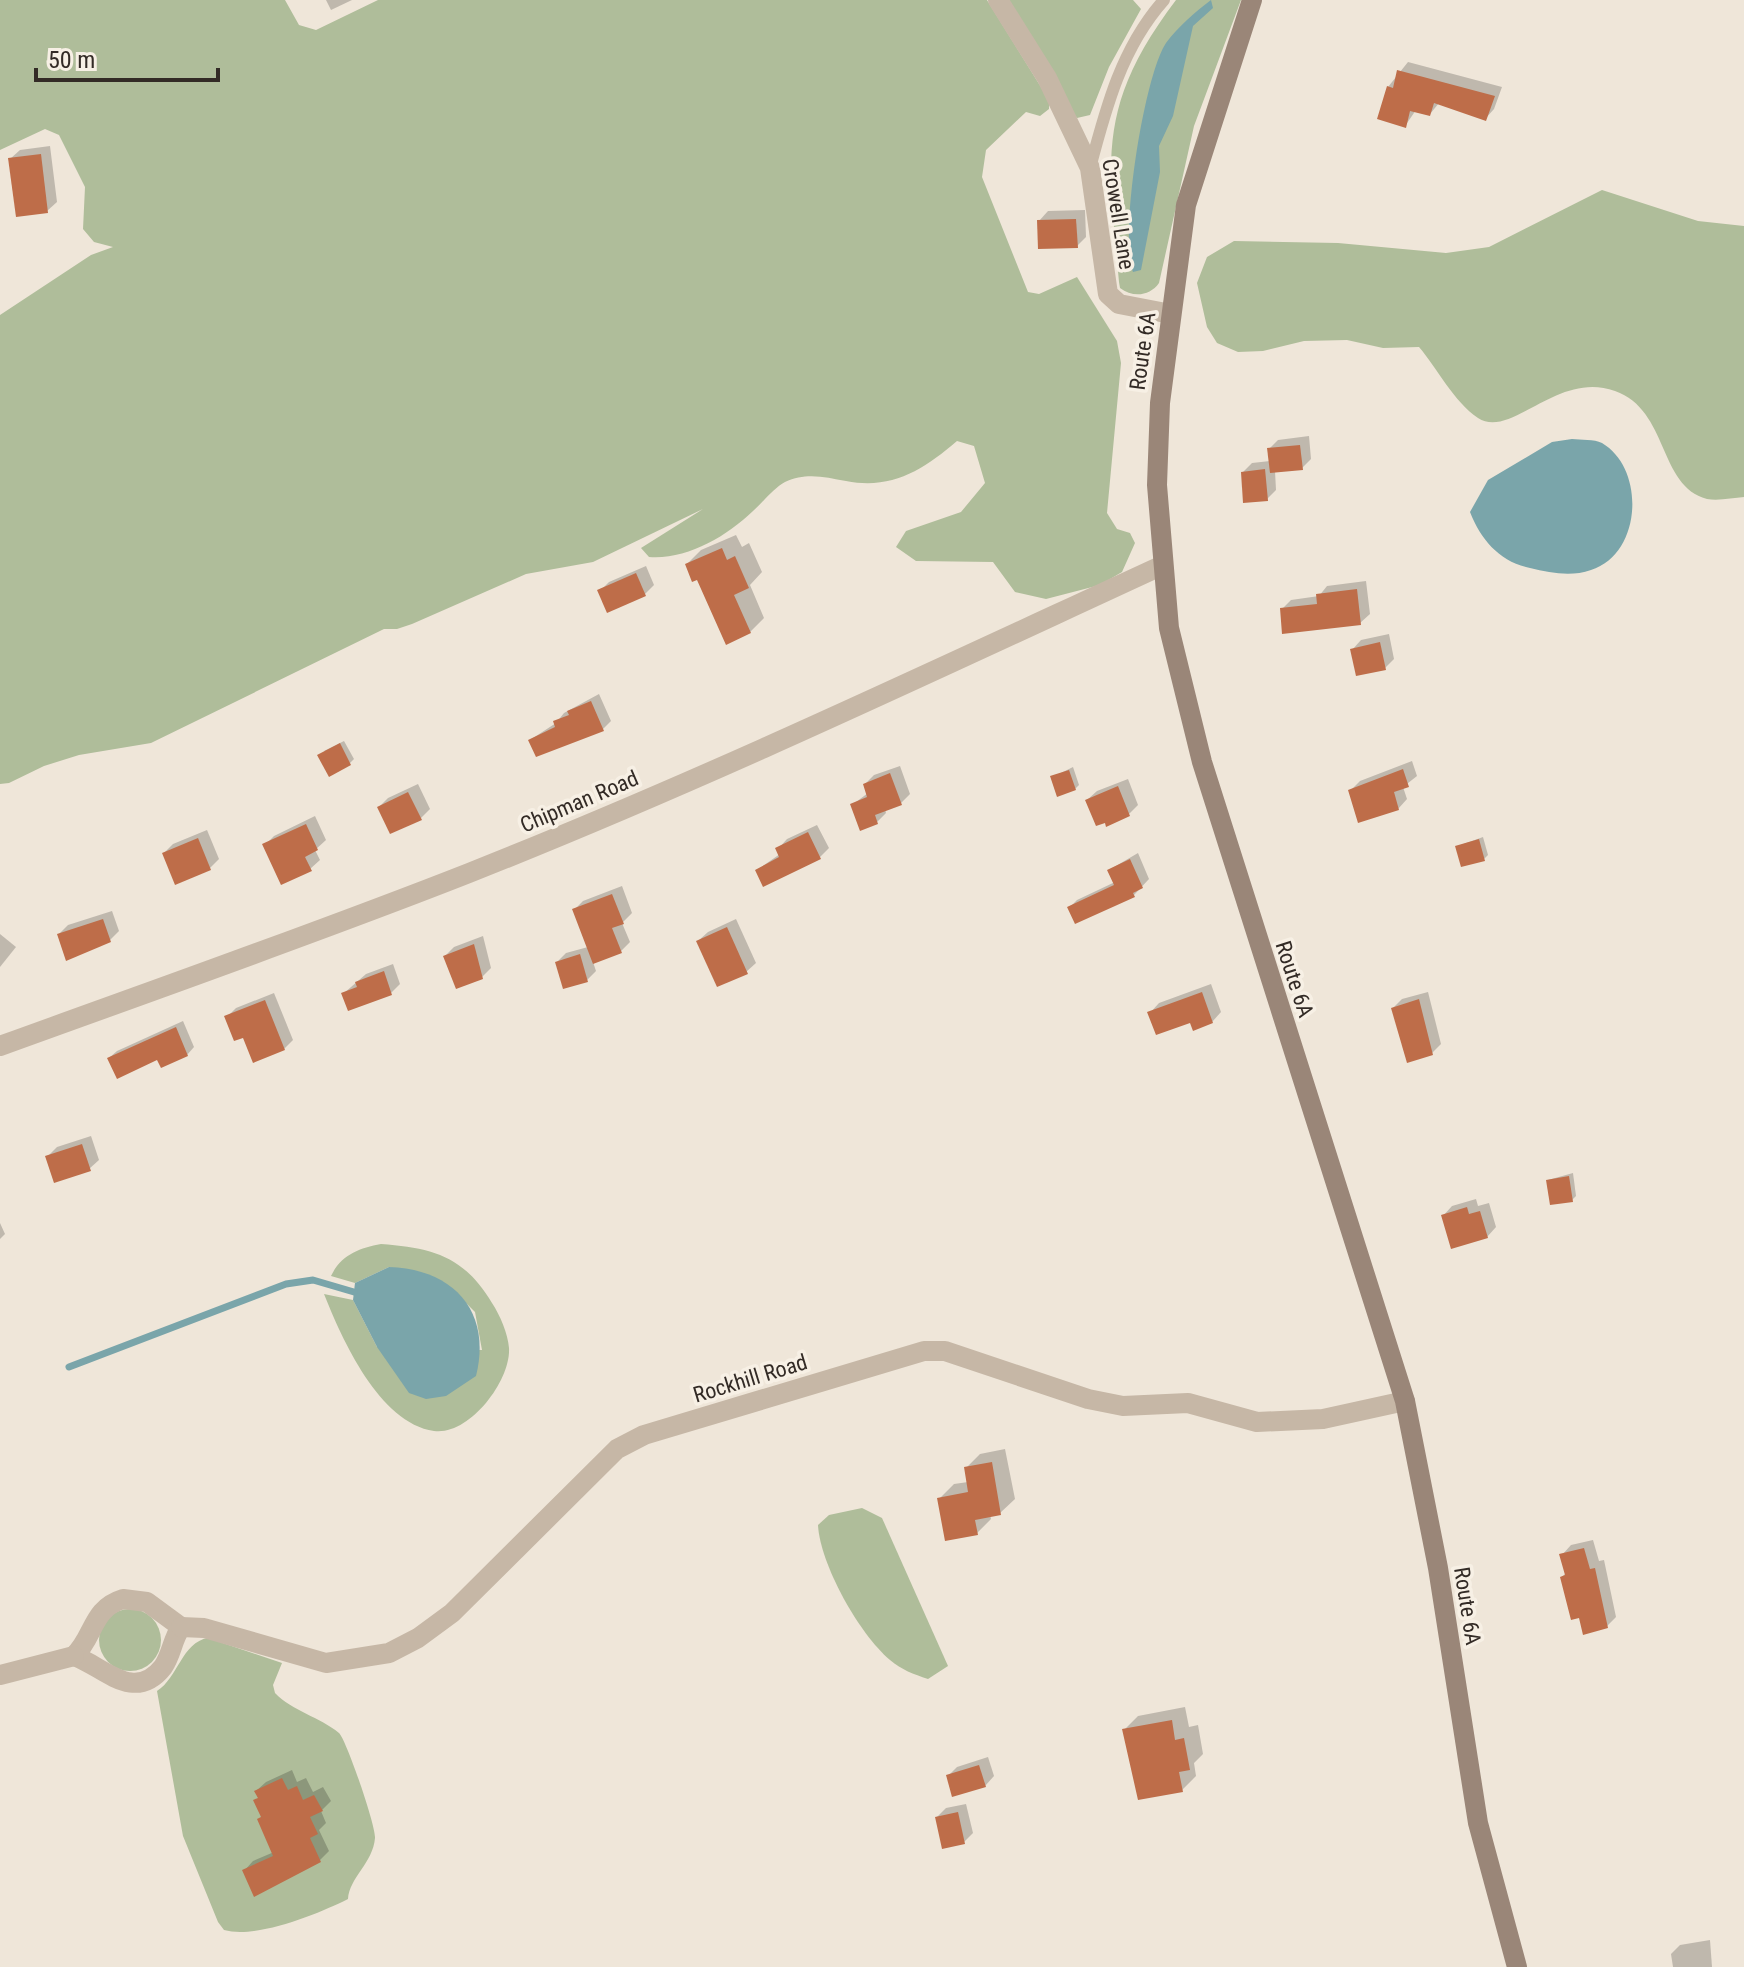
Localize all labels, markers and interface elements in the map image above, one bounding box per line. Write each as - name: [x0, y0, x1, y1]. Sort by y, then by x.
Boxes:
- scale bar: [36, 32, 218, 82]
- text: 50 m: [48, 46, 95, 74]
- street label: Crowell Lane: [1097, 157, 1140, 271]
- street label: Route 6A: [1125, 310, 1160, 392]
- street label: Chipman Road: [516, 765, 642, 838]
- street label: Route 6A: [1270, 938, 1319, 1021]
- street label: Rockhill Road: [690, 1349, 810, 1408]
- street label: Route 6A: [1449, 1565, 1486, 1647]

